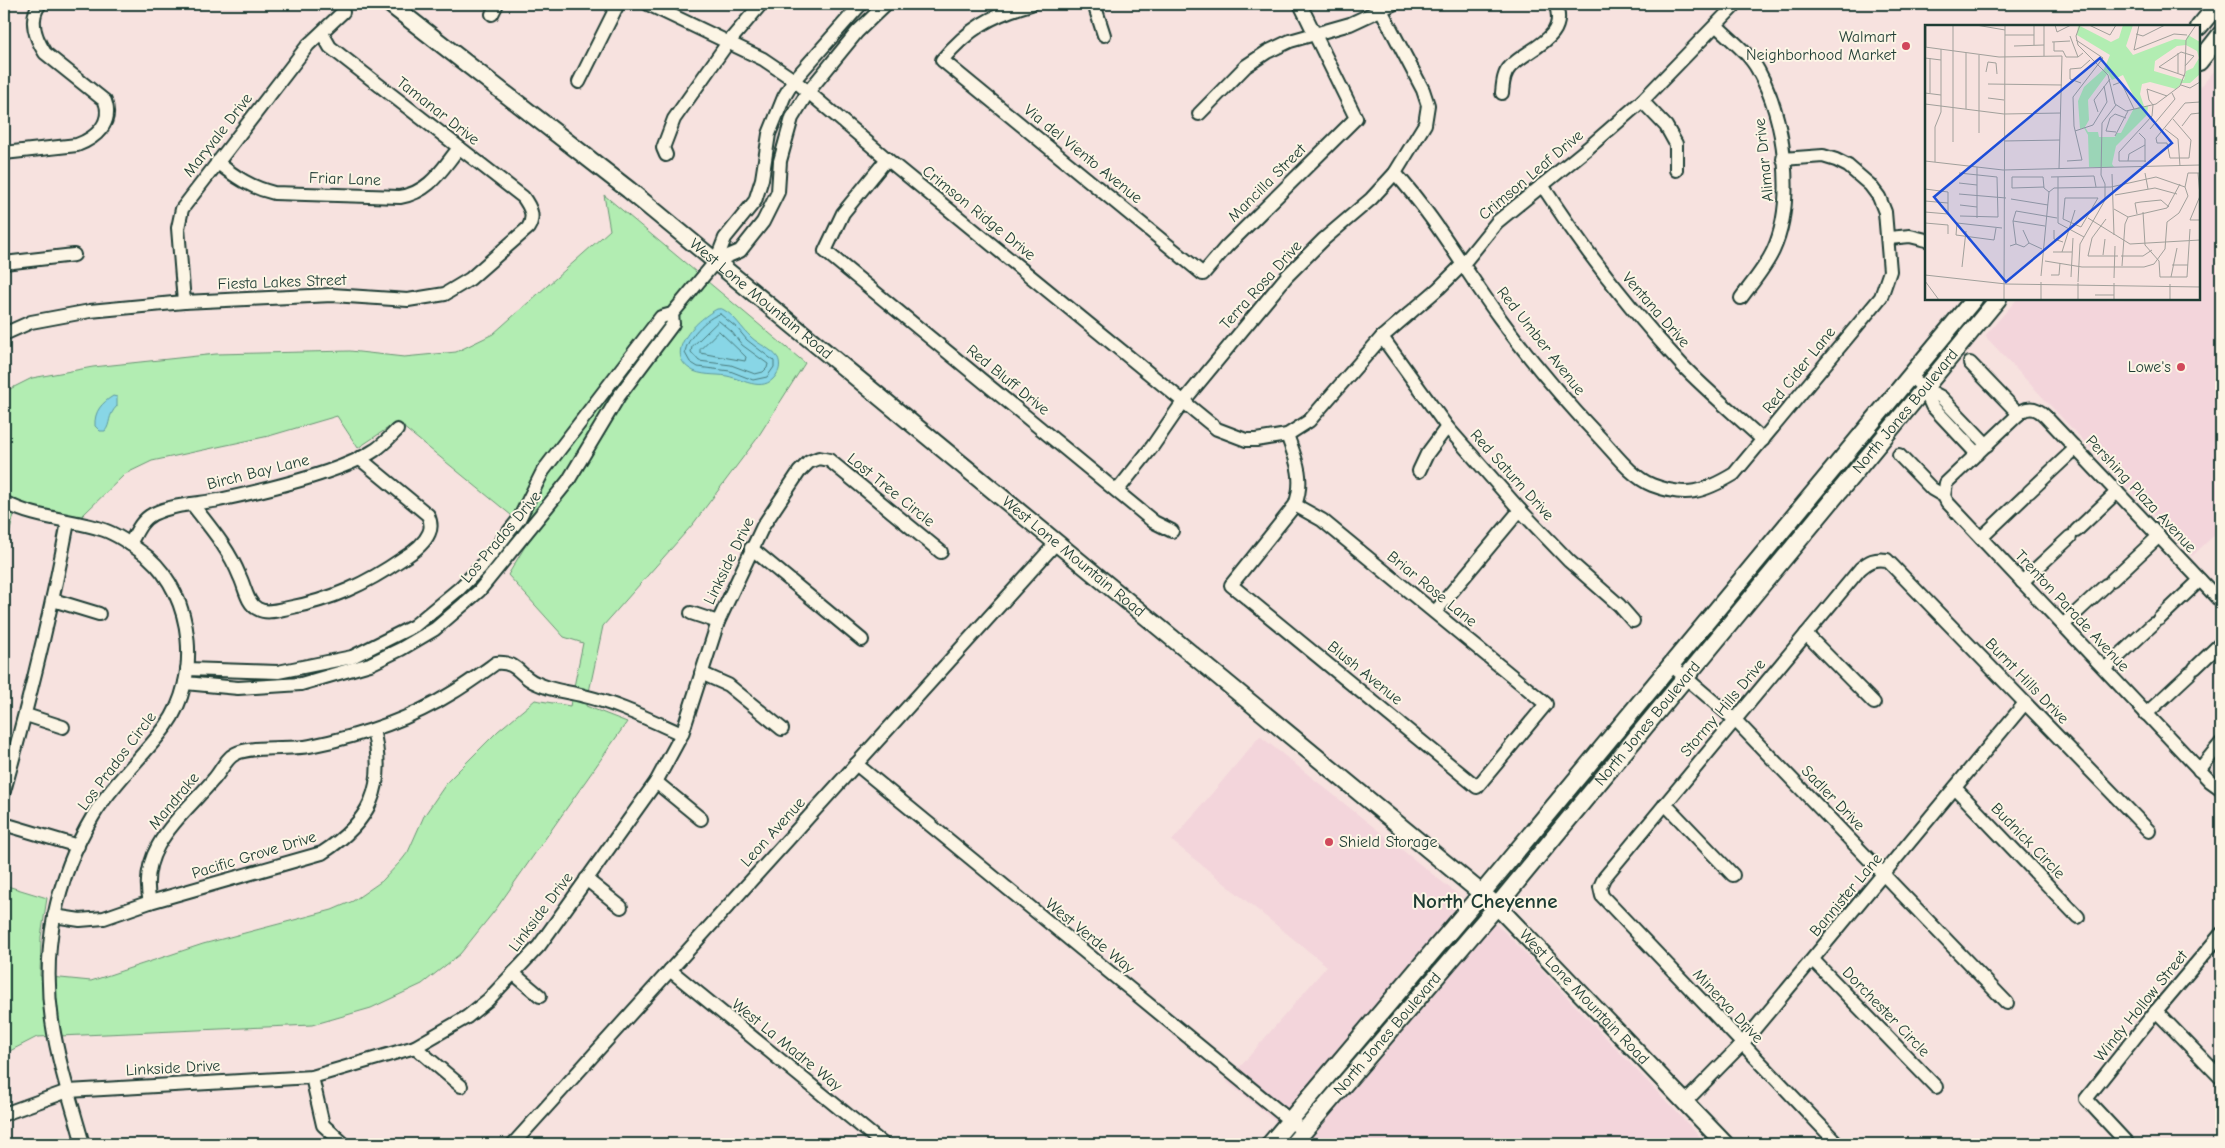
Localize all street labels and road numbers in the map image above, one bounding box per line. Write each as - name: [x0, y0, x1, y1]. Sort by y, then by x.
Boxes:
- street label: Tamanar Drive: [393, 73, 483, 149]
- street label: Maryvale Drive: [180, 90, 256, 180]
- street label: Via del Viento Avenue: [1020, 101, 1146, 207]
- street label: Alimar Drive: [1751, 117, 1777, 203]
- street label: Crimson Leaf Drive: [1475, 126, 1587, 224]
- street label: Mancilla Street: [1224, 140, 1310, 226]
- street label: Crimson Ridge Drive: [919, 162, 1039, 264]
- street label: Friar Lane: [309, 169, 381, 189]
- street label: West Lone Mountain Road: [686, 235, 836, 363]
- street label: Terra Rosa Drive: [1216, 237, 1306, 333]
- street label: Ventana Drive: [1618, 269, 1694, 351]
- street label: Fiesta Lakes Street: [217, 271, 347, 293]
- street label: Red Umber Avenue: [1493, 283, 1589, 399]
- street label: Red Cider Lane: [1759, 323, 1839, 417]
- street label: Red Bluff Drive: [963, 341, 1053, 419]
- street label: North Jones Boulevard: [1849, 345, 1962, 477]
- street label: Red Saturn Drive: [1466, 426, 1558, 524]
- street label: Pershing Plaza Avenue: [2082, 432, 2200, 556]
- street label: Lost Tree Circle: [844, 449, 938, 531]
- street label: Birch Bay Lane: [205, 451, 311, 493]
- street label: Los Prados Drive: [457, 487, 545, 587]
- street label: West Lone Mountain Road: [998, 493, 1148, 621]
- street label: Linkside Drive: [700, 514, 758, 608]
- street label: Briar Rose Lane: [1383, 547, 1481, 631]
- street label: Trenton Parade Avenue: [2011, 547, 2133, 675]
- street label: Burnt Hills Drive: [1982, 635, 2072, 727]
- street label: Blush Avenue: [1324, 637, 1406, 709]
- street label: Stormy Hills Drive: [1677, 655, 1769, 761]
- street label: North Jones Boulevard: [1591, 658, 1704, 789]
- street label: Los Prados Circle: [74, 708, 160, 814]
- street label: Sadler Drive: [1798, 762, 1868, 834]
- street label: Mandrake: [145, 769, 203, 833]
- street label: Leon Avenue: [737, 794, 809, 870]
- street label: Budnick Circle: [1987, 799, 2069, 883]
- street label: Pacific Grove Drive: [190, 828, 318, 882]
- street label: Bannister Lane: [1806, 850, 1886, 940]
- street label: Linkside Drive: [505, 869, 577, 955]
- street label: West Verde Way: [1042, 895, 1139, 978]
- street label: West Lone Mountain Road: [1515, 926, 1653, 1068]
- street label: Windy Hollow Street: [2091, 947, 2192, 1065]
- street label: Dorchester Circle: [1839, 963, 1933, 1061]
- street label: Minerva Drive: [1689, 965, 1767, 1047]
- street label: North Jones Boulevard: [1330, 969, 1445, 1099]
- street label: West La Madre Way: [728, 995, 846, 1095]
- street label: Linkside Drive: [125, 1057, 221, 1079]

